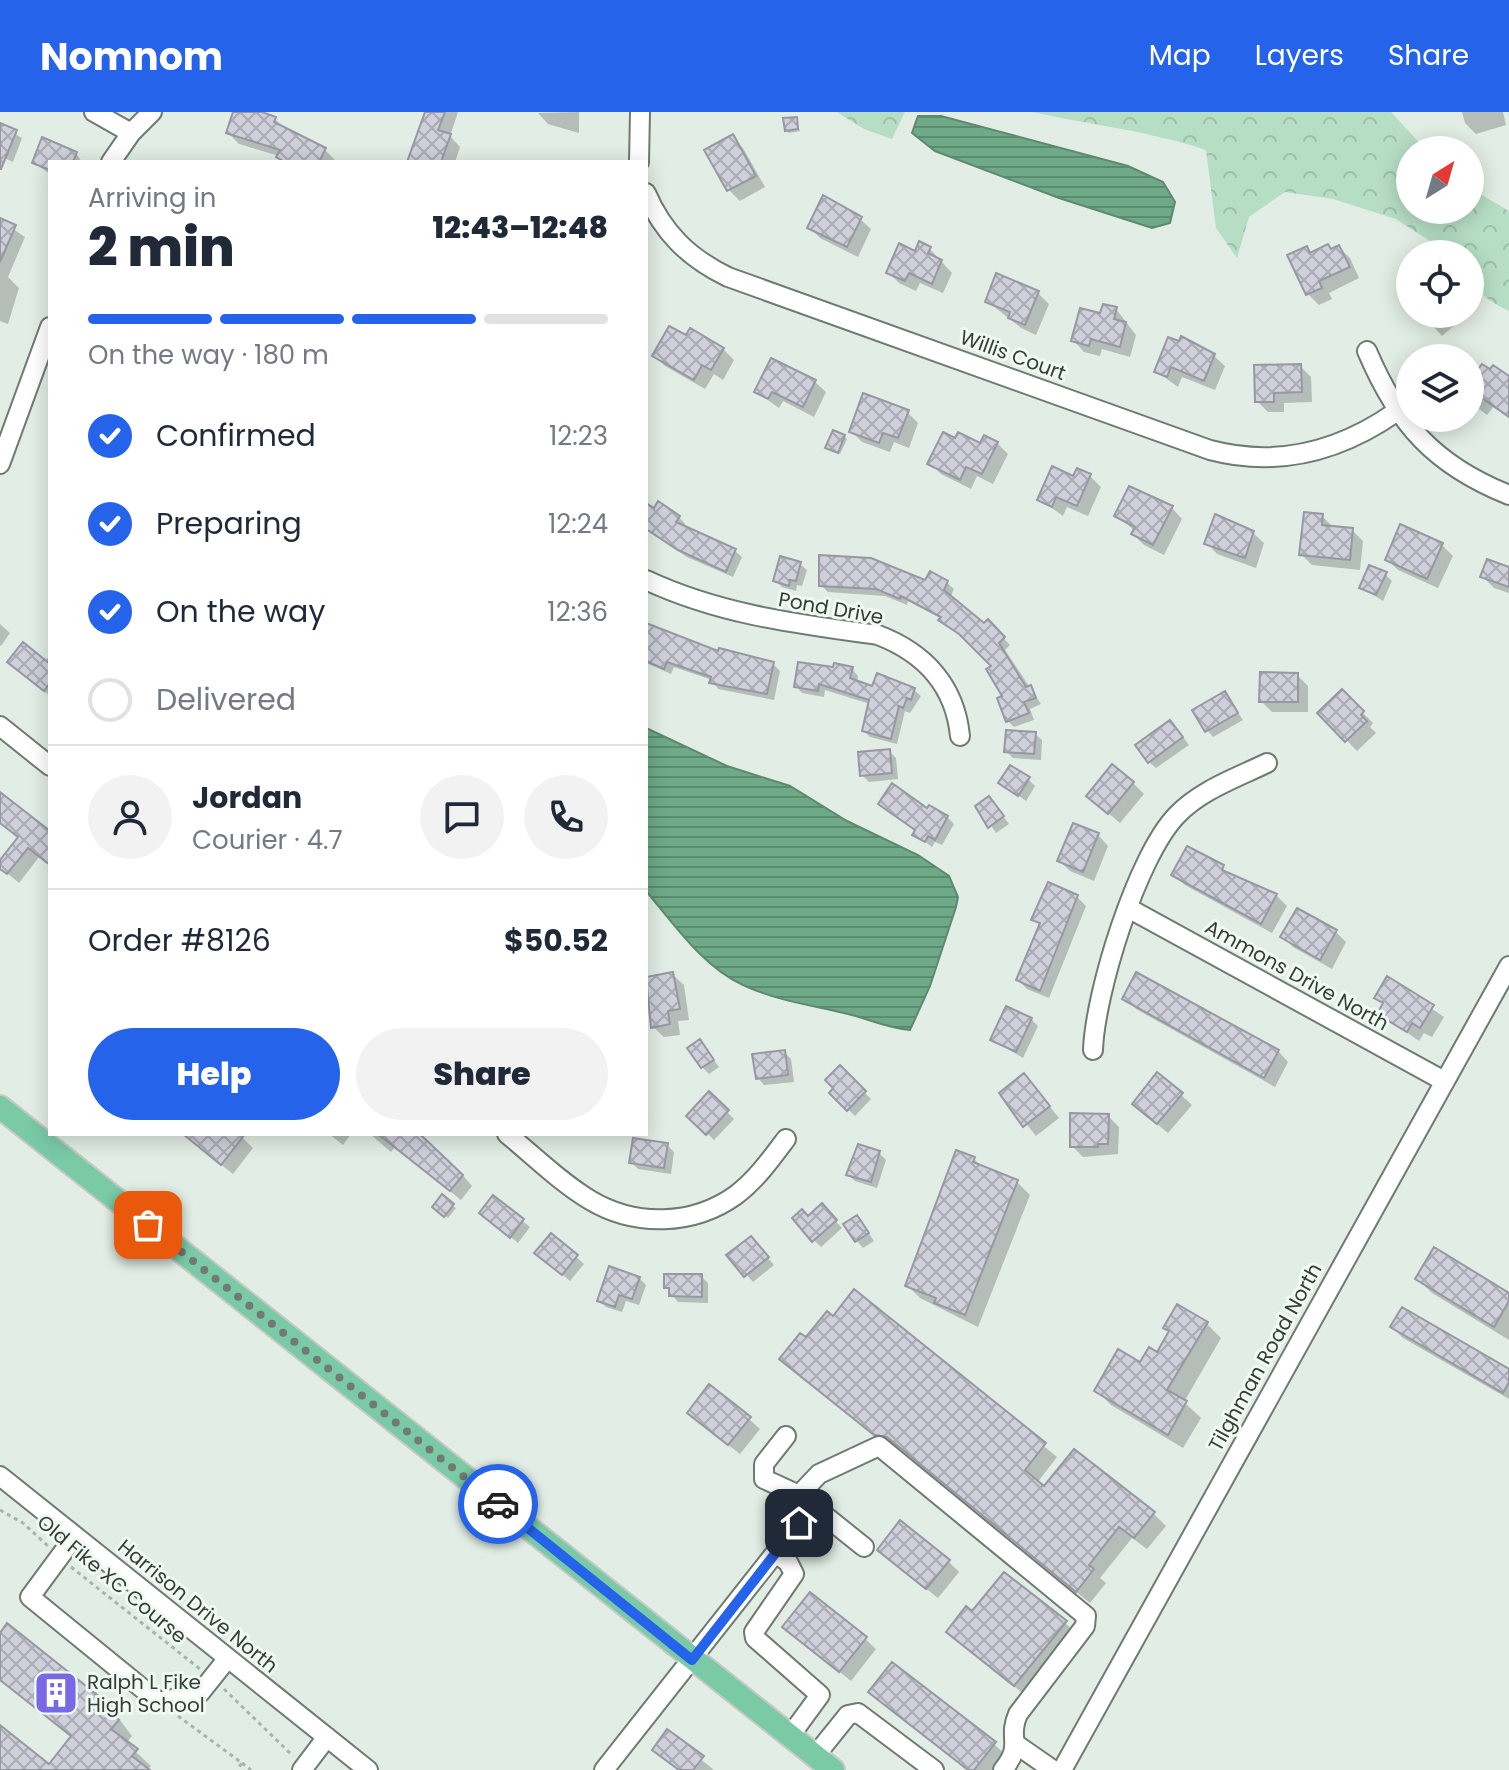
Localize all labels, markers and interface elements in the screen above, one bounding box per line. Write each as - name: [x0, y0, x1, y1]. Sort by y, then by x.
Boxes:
- text: Nomnom: [40, 30, 223, 83]
- text: Map: [1149, 36, 1211, 75]
- text: Layers: [1255, 36, 1344, 75]
- text: Share: [1388, 36, 1469, 75]
- north arrow: [1396, 136, 1484, 224]
- map controls: [1396, 136, 1484, 432]
- text: Arriving in: [88, 180, 217, 216]
- text: 12:43–12:48: [433, 206, 608, 249]
- text: 2 min: [88, 211, 235, 284]
- button: locate: [1396, 240, 1484, 328]
- street label: Willis Court: [956, 323, 1070, 387]
- text: On the way · 180 m: [88, 337, 329, 373]
- button: layers: [1396, 344, 1484, 432]
- icon: check: [88, 414, 132, 458]
- text: Confirmed: [156, 414, 316, 457]
- text: 12:23: [549, 418, 608, 454]
- icon: check: [88, 502, 132, 546]
- text: Preparing: [156, 502, 302, 545]
- text: 12:24: [548, 506, 608, 542]
- street label: Pond Drive: [776, 585, 886, 631]
- icon: check: [88, 590, 132, 634]
- text: On the way: [156, 590, 325, 633]
- text: 12:36: [547, 594, 608, 630]
- text: Delivered: [156, 678, 296, 721]
- button: person: [88, 775, 172, 859]
- button: chat: [420, 775, 504, 859]
- button: phone: [524, 775, 608, 859]
- text: Jordan: [192, 776, 302, 819]
- text: Courier · 4.7: [192, 822, 343, 858]
- street label: Ammons Drive North: [1200, 913, 1394, 1037]
- text: Order #8126: [88, 919, 271, 962]
- text: $50.52: [504, 919, 608, 962]
- button: Help: [88, 1028, 340, 1120]
- button: Share: [356, 1028, 608, 1120]
- pin: [114, 1191, 182, 1259]
- icon: bag: [126, 1203, 170, 1247]
- street label: Tilghman Road North: [1202, 1258, 1328, 1456]
- courier: [458, 1464, 538, 1544]
- icon: car: [476, 1482, 520, 1526]
- pin: [765, 1489, 833, 1557]
- icon: home: [777, 1501, 821, 1545]
- street label: Old Fike XC Course: [31, 1508, 193, 1650]
- street label: Harrison Drive North: [112, 1533, 284, 1679]
- place label: Ralph L Fike High School: [87, 1668, 205, 1719]
- building icon: Ralph L Fike High School: [32, 1669, 80, 1717]

